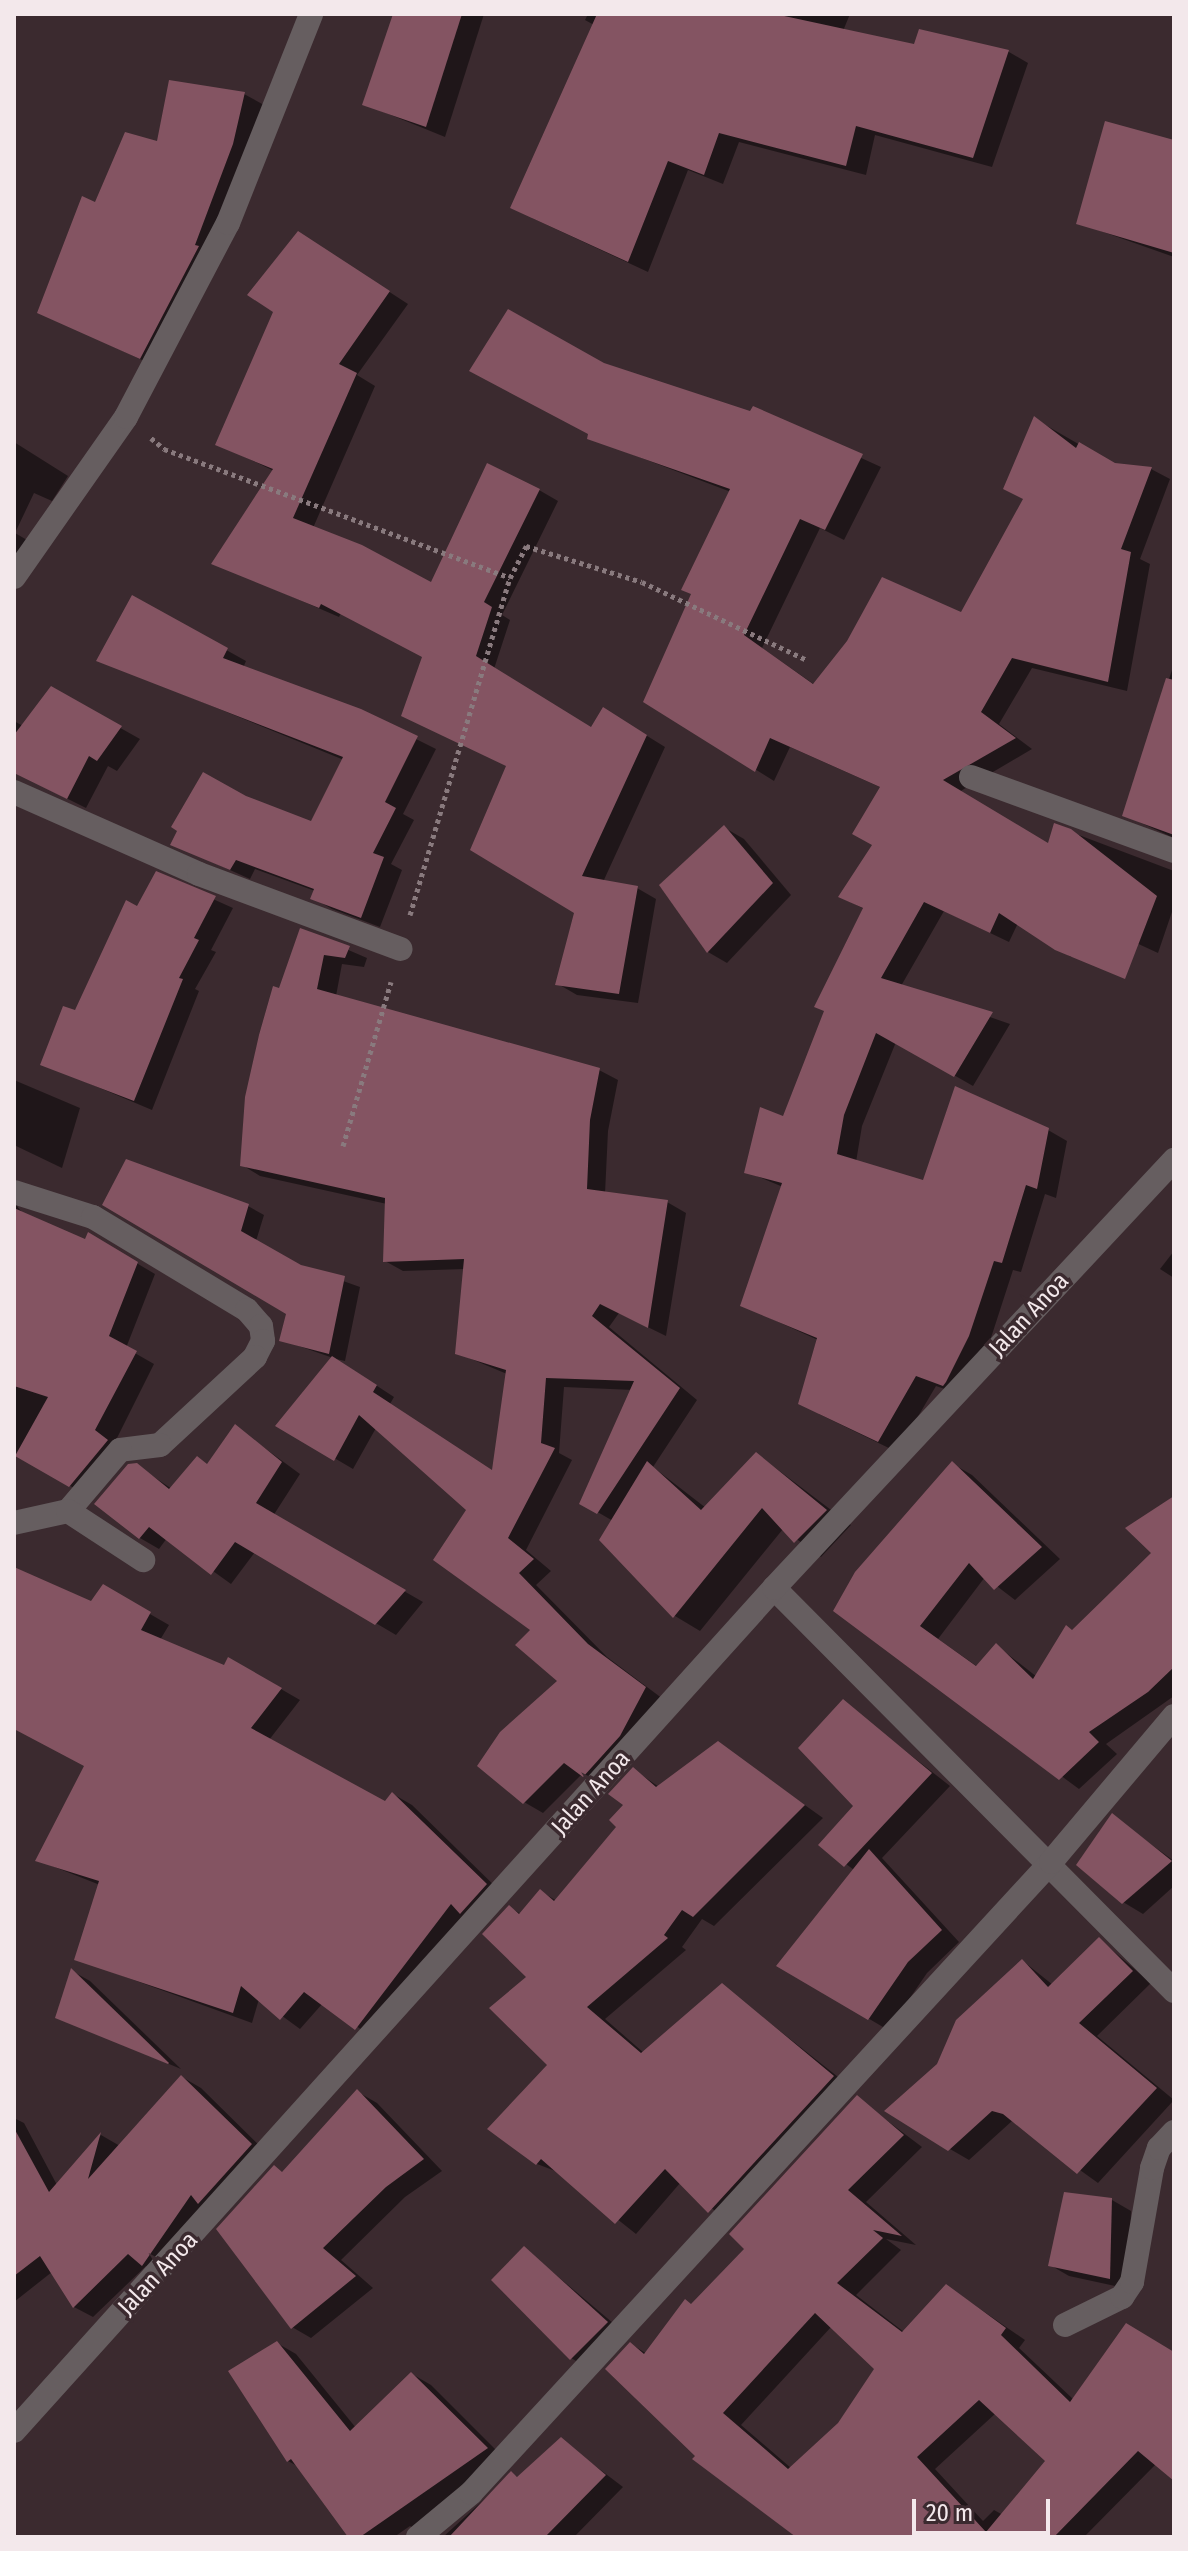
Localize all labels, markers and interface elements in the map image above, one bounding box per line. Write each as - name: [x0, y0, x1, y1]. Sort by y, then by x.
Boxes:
- street label: Jalan Anoa: [983, 1267, 1075, 1363]
- street label: Jalan Anoa: [546, 1745, 636, 1841]
- street label: Jalan Anoa: [112, 2226, 204, 2322]
- scale bar: [916, 2483, 1054, 2533]
- text: 20 m: [926, 2499, 973, 2527]

